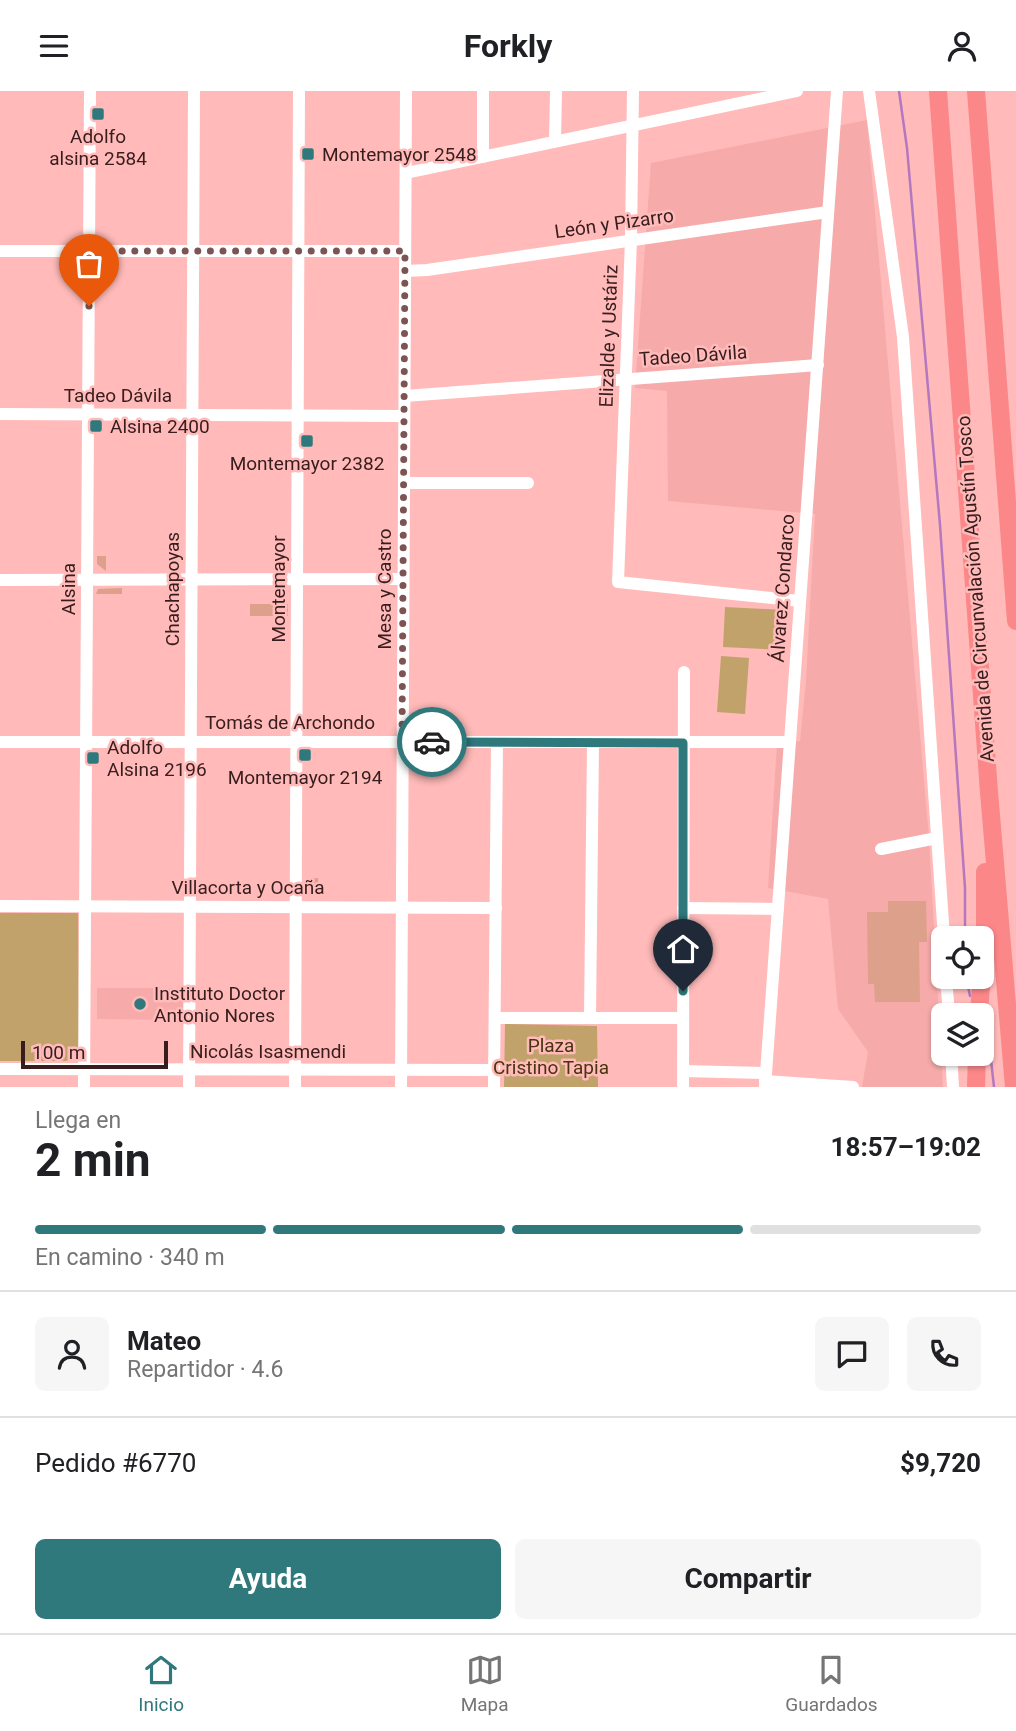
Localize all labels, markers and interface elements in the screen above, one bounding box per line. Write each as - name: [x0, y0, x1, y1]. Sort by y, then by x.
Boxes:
- icon: menu: [35, 27, 73, 65]
- text: Forkly: [464, 27, 552, 65]
- icon: person: [943, 27, 981, 65]
- marker: Adolfo alsina 2584: [90, 106, 106, 122]
- place label: Adolfo alsina 2584: [49, 125, 147, 170]
- place label: Montemayor 2548: [322, 143, 477, 166]
- marker: Montemayor 2548: [300, 146, 316, 162]
- street label: León y Pizarro: [553, 204, 675, 243]
- pin: [59, 234, 119, 306]
- icon: bag: [70, 245, 108, 283]
- street label: Elizalde y Ustáriz: [595, 264, 622, 408]
- street label: Tadeo Dávila: [638, 340, 748, 371]
- street label: Tadeo Dávila: [64, 384, 172, 407]
- place label: Alsina 2400: [110, 415, 210, 438]
- street label: Avenida de Circunvalación Agustín Tosco: [952, 415, 999, 763]
- marker: Alsina 2400: [88, 418, 104, 434]
- marker: Montemayor 2382: [299, 433, 315, 449]
- place label: Montemayor 2382: [230, 452, 384, 475]
- street label: Álvarez Condarco: [766, 513, 799, 663]
- street label: Mesa y Castro: [373, 528, 396, 650]
- street label: Chachapoyas: [161, 532, 184, 646]
- street label: Montemayor: [267, 535, 290, 643]
- street label: Alsina: [57, 563, 80, 615]
- courier: [397, 707, 467, 777]
- street label: Tomás de Archondo: [205, 711, 375, 734]
- icon: car: [413, 723, 451, 761]
- place label: Adolfo Alsina 2196: [107, 736, 207, 781]
- marker: Montemayor 2194: [297, 747, 313, 763]
- marker: Adolfo Alsina 2196: [85, 750, 101, 766]
- place label: Montemayor 2194: [228, 766, 383, 789]
- street label: Villacorta y Ocaña: [171, 876, 325, 899]
- pin: [653, 919, 713, 991]
- map controls: [931, 926, 994, 1066]
- button: locate: [931, 926, 994, 989]
- icon: home: [664, 930, 702, 968]
- place label: Instituto Doctor Antonio Nores: [154, 982, 286, 1027]
- marker: Instituto Doctor Antonio Nores: [132, 996, 148, 1012]
- button: layers: [931, 1003, 994, 1066]
- park label: Plaza Cristino Tapia: [493, 1034, 609, 1079]
- scale bar: [21, 1038, 168, 1070]
- street label: Nicolás Isasmendi: [190, 1040, 346, 1063]
- text: 100 m: [32, 1041, 85, 1064]
- text: Llega en: [35, 1107, 121, 1134]
- text: 18:57–19:02: [831, 1132, 981, 1162]
- text: 2 min: [35, 1133, 151, 1187]
- text: En camino · 340 m: [35, 1244, 225, 1271]
- button: person: [35, 1317, 109, 1391]
- button: chat: [815, 1317, 889, 1391]
- button: phone: [907, 1317, 981, 1391]
- text: Mateo: [127, 1326, 201, 1356]
- text: Repartidor · 4.6: [127, 1356, 284, 1383]
- text: Pedido #6770: [35, 1448, 196, 1478]
- text: $9,720: [900, 1448, 981, 1478]
- button: Ayuda: [35, 1539, 501, 1619]
- button: Compartir: [515, 1539, 981, 1619]
- tab: Inicio: [138, 1651, 184, 1716]
- tab: Mapa: [461, 1651, 509, 1716]
- tab: Guardados: [785, 1651, 878, 1716]

